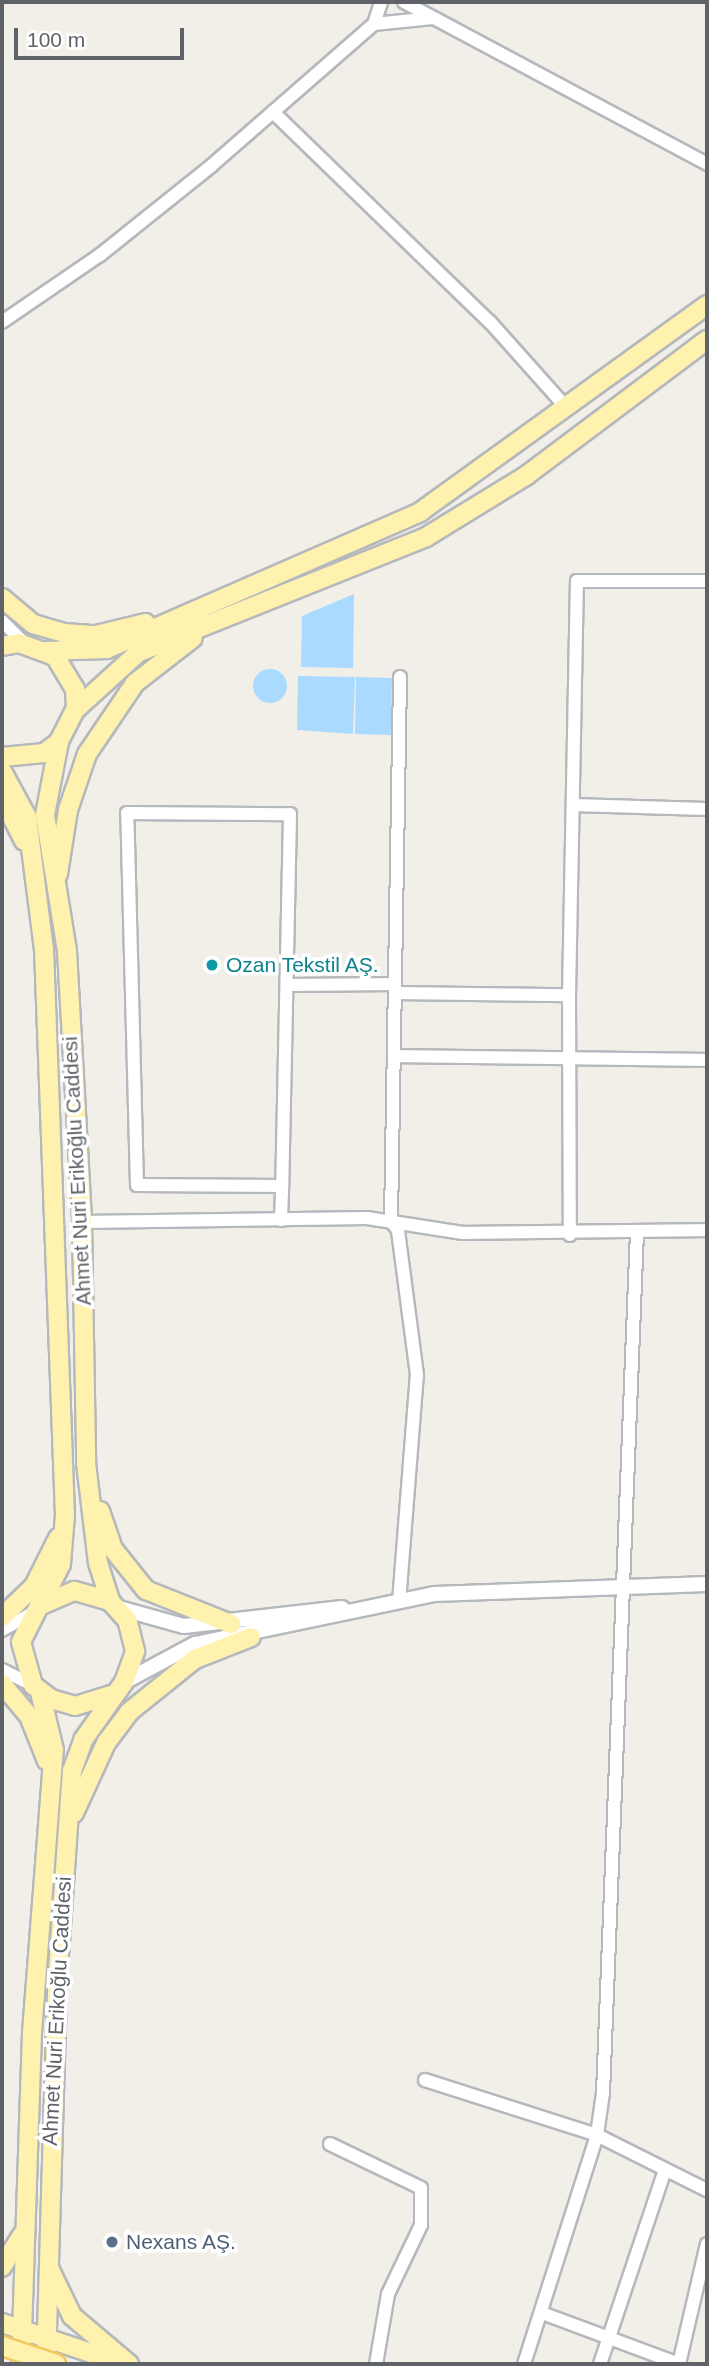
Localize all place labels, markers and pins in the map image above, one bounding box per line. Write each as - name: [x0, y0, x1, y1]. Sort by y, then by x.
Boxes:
- place label: Ozan Tekstil AŞ.: [226, 952, 380, 978]
- marker: Ozan Tekstil AŞ.: [204, 957, 220, 973]
- place label: Nexans AŞ.: [126, 2229, 237, 2255]
- marker: Nexans AŞ.: [104, 2234, 120, 2250]

